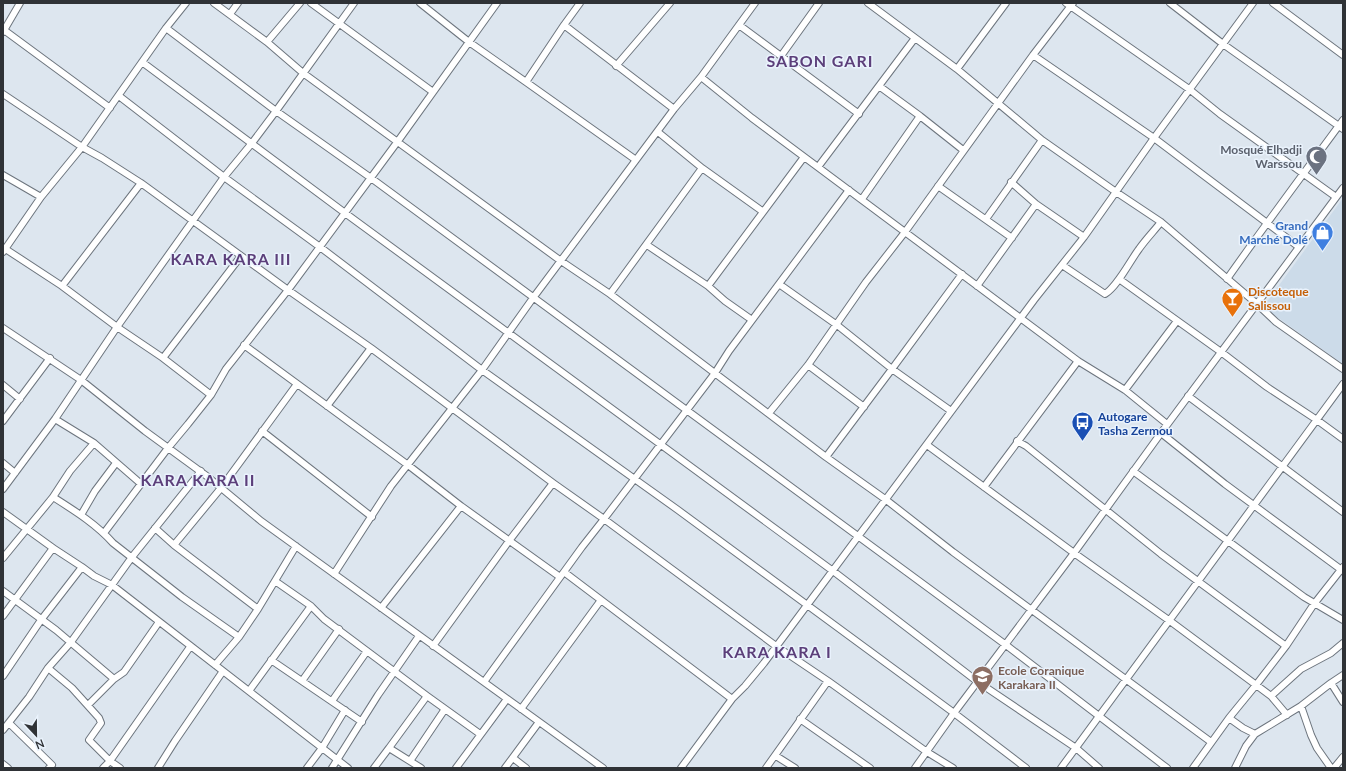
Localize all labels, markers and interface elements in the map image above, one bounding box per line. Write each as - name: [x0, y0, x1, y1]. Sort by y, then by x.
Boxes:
- district label: SABON GARI: [767, 51, 873, 70]
- place label: Mosqué Elhadji Warssou: [1220, 142, 1302, 171]
- mosque icon: Mosqué Elhadji Warssou: [1304, 143, 1330, 176]
- place label: Grand Marché Dolé: [1239, 218, 1309, 247]
- shop icon: Grand Marché Dolé: [1310, 219, 1336, 252]
- district label: KARA KARA III: [171, 249, 291, 268]
- place label: Discoteque Salissou: [1248, 284, 1309, 313]
- bar icon: Discoteque Salissou: [1219, 285, 1245, 318]
- place label: Autogare Tasha Zermou: [1097, 409, 1173, 438]
- bus stop icon: Autogare Tasha Zermou: [1070, 410, 1096, 443]
- district label: KARA KARA II: [140, 470, 256, 489]
- district label: KARA KARA I: [722, 642, 832, 661]
- place label: Ecole Coranique Karakara II: [998, 663, 1085, 692]
- school or university icon: Ecole Coranique Karakara II: [970, 664, 996, 697]
- north arrow: [16, 715, 56, 755]
- text: N: [34, 737, 46, 752]

